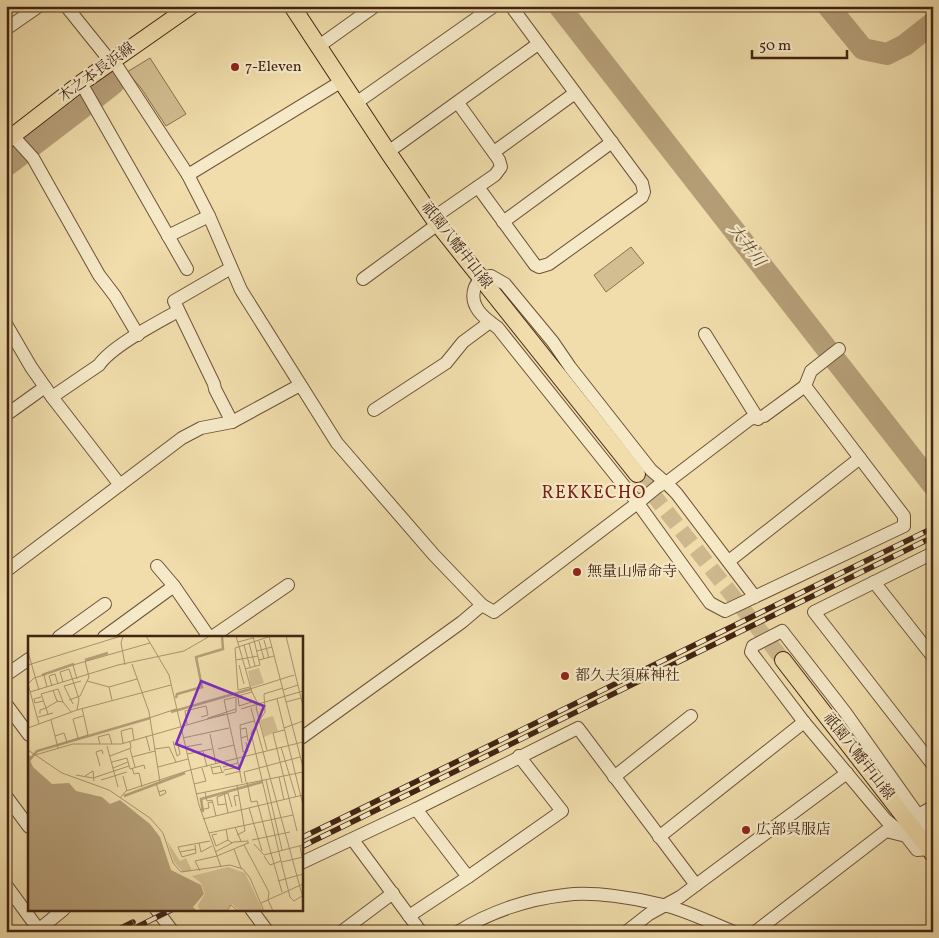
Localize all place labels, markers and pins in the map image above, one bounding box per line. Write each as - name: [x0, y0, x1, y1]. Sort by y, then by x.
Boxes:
- place label: 7-Eleven: [245, 57, 302, 78]
- marker: 7-Eleven: [229, 61, 241, 73]
- place label: 無量山帰命寺: [587, 562, 677, 583]
- marker: 無量山帰命寺: [571, 566, 583, 578]
- place label: 都久夫須麻神社: [575, 666, 680, 687]
- marker: 都久夫須麻神社: [559, 670, 571, 682]
- place label: 広部呉服店: [756, 820, 831, 841]
- marker: 広部呉服店: [740, 824, 752, 836]

